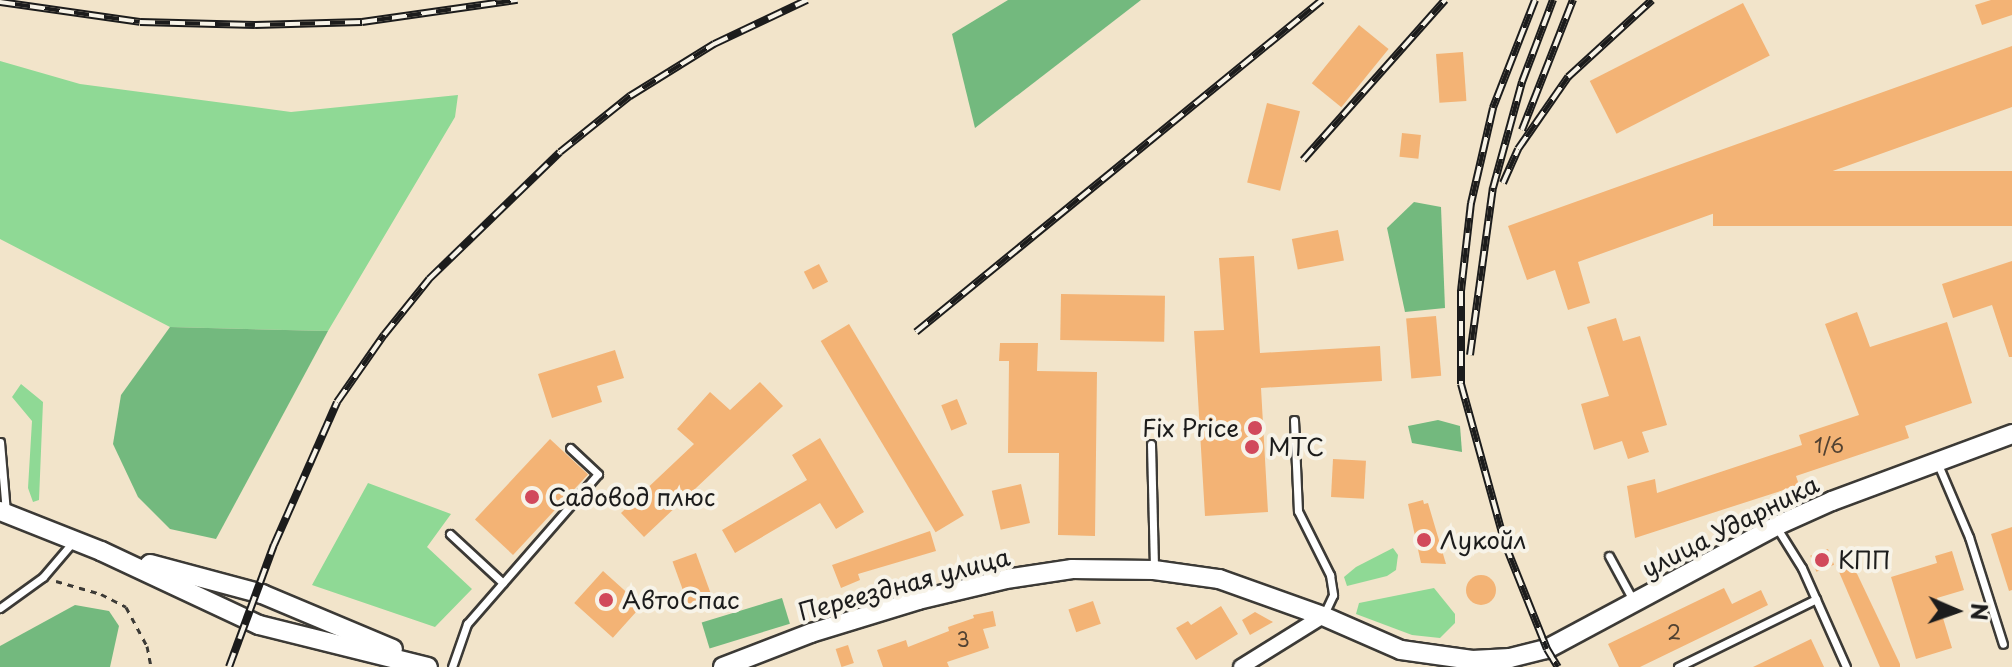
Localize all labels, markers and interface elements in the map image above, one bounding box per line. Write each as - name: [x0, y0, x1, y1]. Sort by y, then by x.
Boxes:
- place label: Fix Price: [1142, 414, 1239, 442]
- marker: Fix Price: [1246, 419, 1264, 437]
- place label: МТС: [1268, 433, 1324, 461]
- house number: 1/6: [1814, 433, 1844, 457]
- marker: МТС: [1243, 438, 1261, 456]
- street label: улица Ударника: [1636, 469, 1824, 583]
- place label: Садовод плюс: [548, 483, 716, 511]
- marker: Садовод плюс: [523, 488, 541, 506]
- place label: Лукойл: [1440, 526, 1526, 554]
- marker: Лукойл: [1415, 531, 1433, 549]
- street label: Переездная улица: [794, 542, 1014, 626]
- place label: КПП: [1838, 546, 1891, 574]
- marker: КПП: [1813, 551, 1831, 569]
- north arrow: [1916, 571, 1996, 651]
- place label: АвтоСпас: [622, 586, 740, 614]
- marker: АвтоСпас: [597, 591, 615, 609]
- text: N: [1964, 603, 1997, 621]
- house number: 2: [1667, 620, 1681, 644]
- house number: 3: [956, 627, 970, 651]

